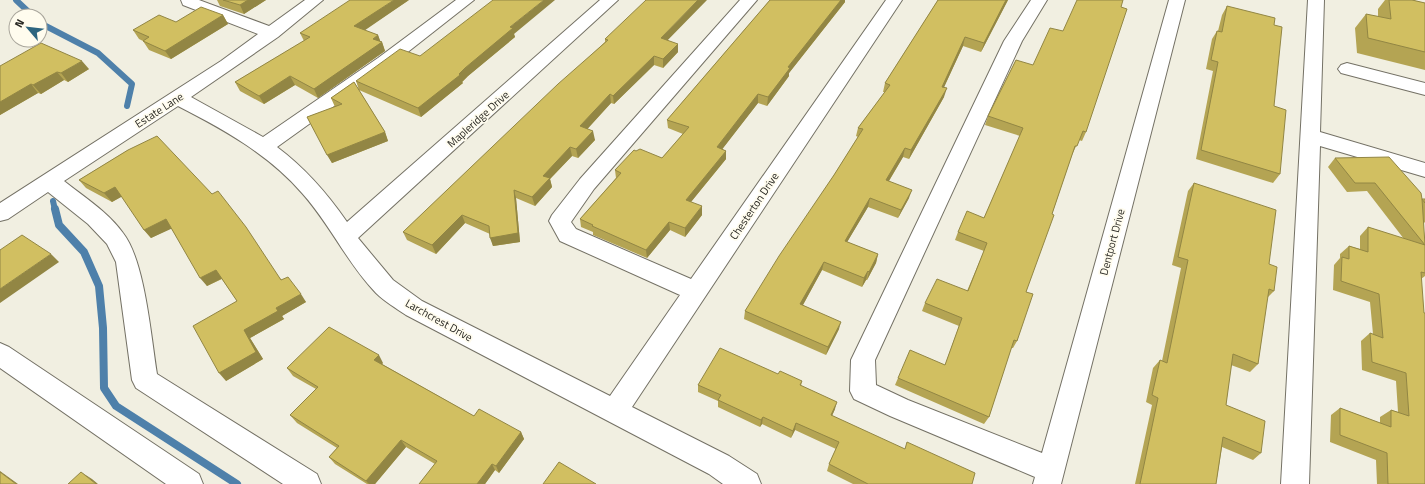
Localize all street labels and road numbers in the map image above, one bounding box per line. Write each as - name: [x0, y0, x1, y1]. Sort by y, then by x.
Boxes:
- street label: Mapleridge Drive: [444, 87, 513, 151]
- street label: Estate Lane: [132, 88, 187, 132]
- street label: Chesterton Drive: [726, 169, 783, 243]
- street label: Dentport Drive: [1095, 207, 1129, 277]
- street label: Larchcrest Drive: [402, 295, 476, 345]

